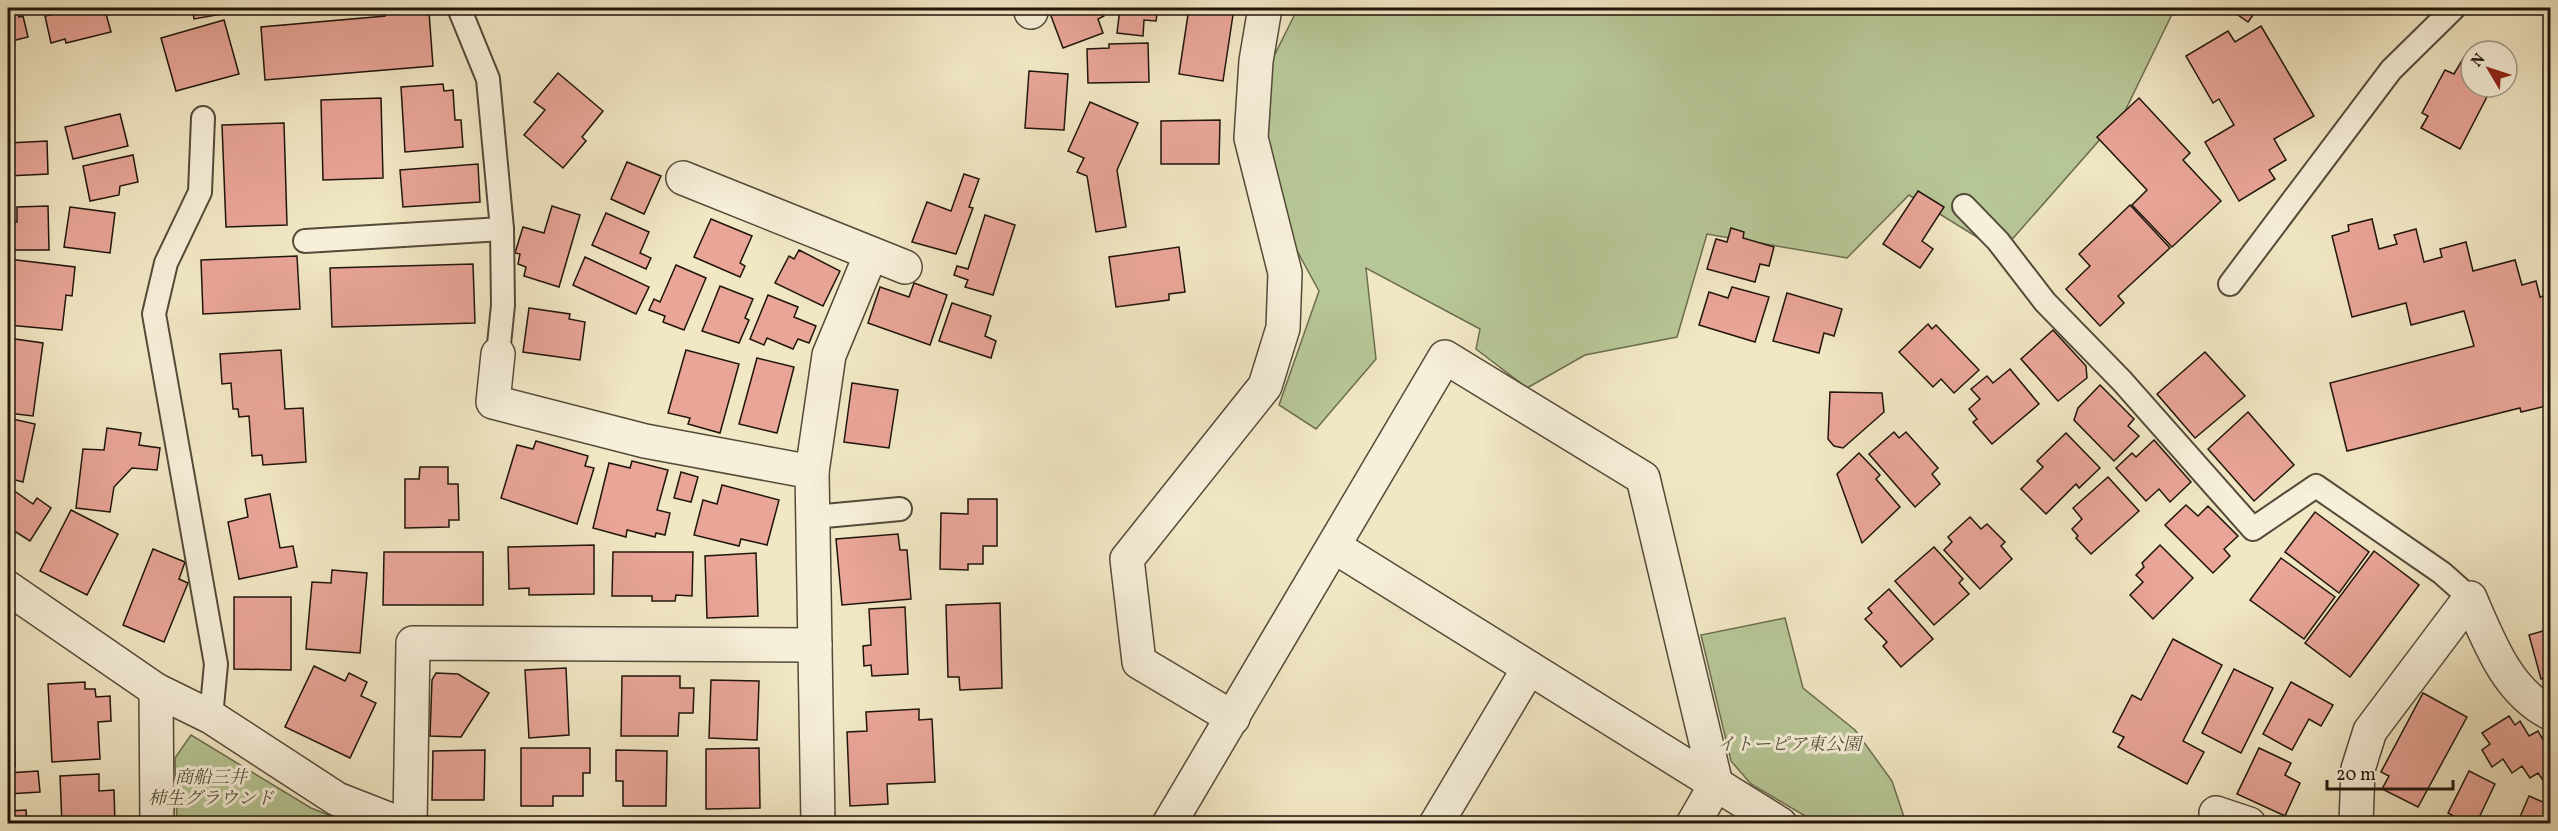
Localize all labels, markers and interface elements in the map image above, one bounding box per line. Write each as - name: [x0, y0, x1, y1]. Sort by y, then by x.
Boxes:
- north arrow: [2459, 39, 2519, 99]
- text: N: [2467, 49, 2491, 72]
- park label: イトーピア東公園: [1717, 733, 1864, 758]
- scale bar: [2327, 753, 2453, 791]
- text: 20 m: [2336, 763, 2376, 788]
- park label: 商船三井 柿生グラウンド: [148, 766, 275, 812]

